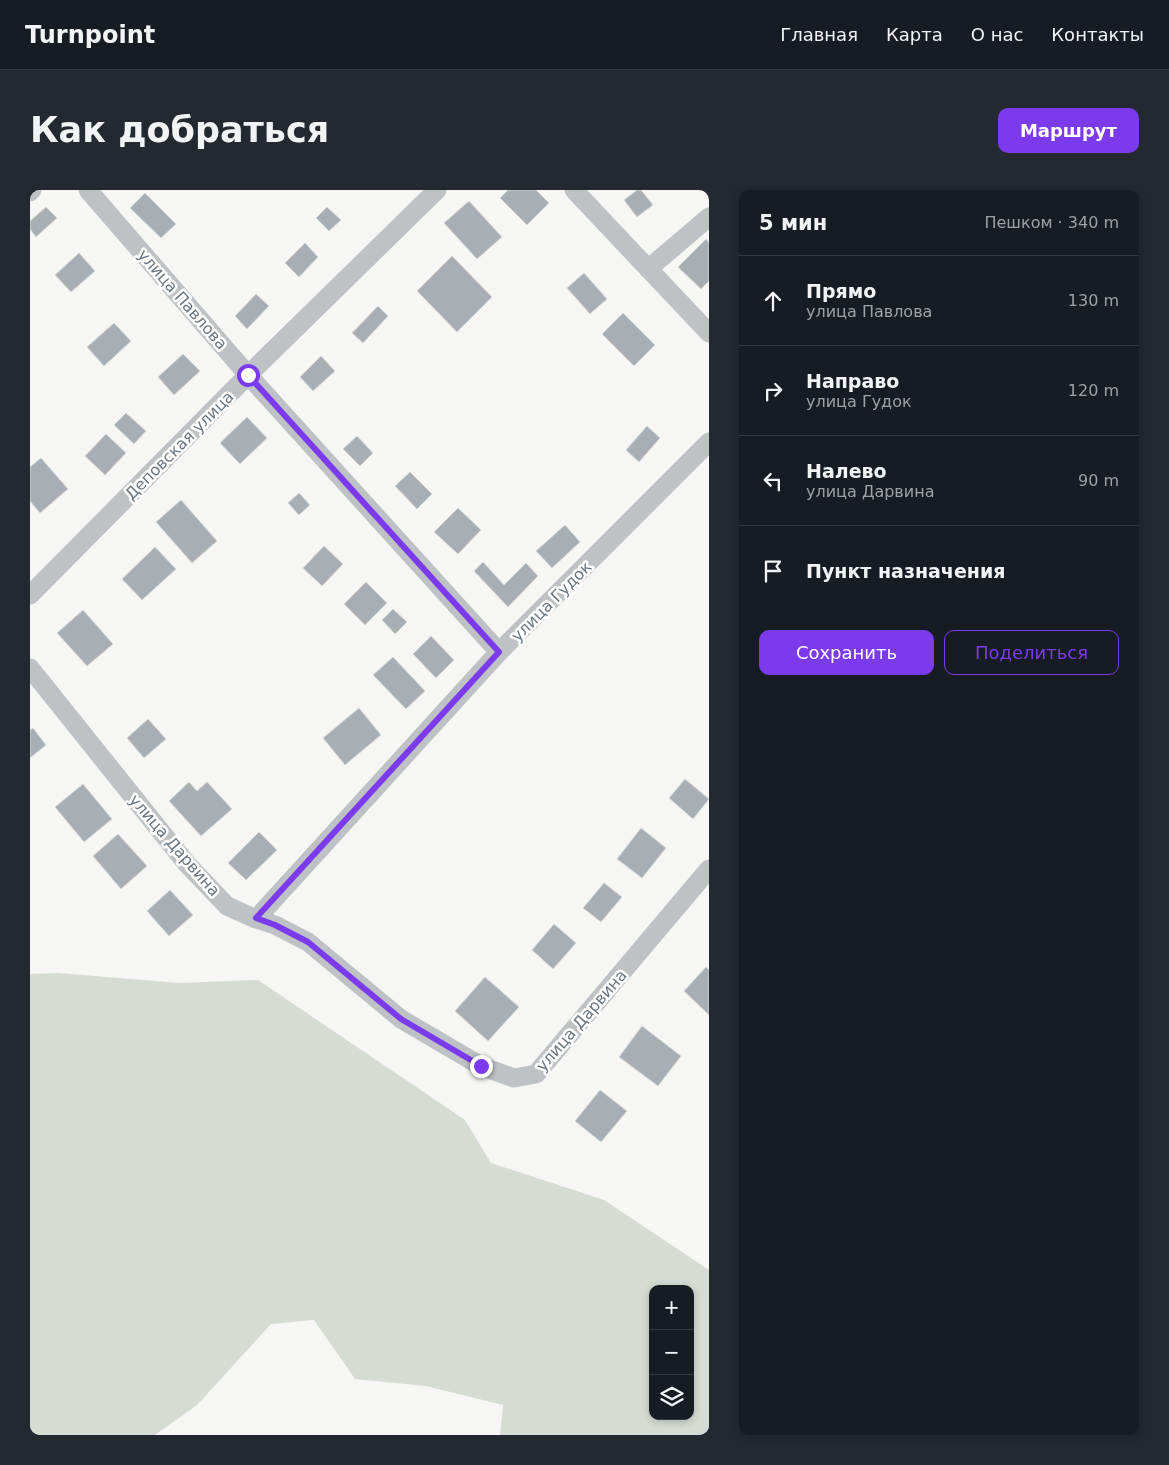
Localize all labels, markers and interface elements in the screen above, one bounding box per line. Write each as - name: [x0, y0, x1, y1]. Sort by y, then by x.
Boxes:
- text: Turnpoint: [25, 21, 155, 49]
- text: Главная: [780, 24, 858, 45]
- text: Карта: [886, 24, 943, 45]
- text: О нас: [971, 24, 1023, 45]
- text: Контакты: [1051, 24, 1144, 45]
- button: Маршрут: [998, 108, 1139, 153]
- text: Как добраться: [30, 110, 329, 150]
- text: 5 мин: [759, 211, 827, 235]
- text: Пешком · 340 m: [984, 213, 1119, 232]
- street label: улица Павлова: [134, 245, 231, 353]
- text: Прямо: [806, 280, 876, 302]
- icon: ahead: [759, 287, 787, 315]
- text: 130 m: [1068, 291, 1119, 310]
- text: улица Павлова: [806, 302, 932, 321]
- route start: [237, 364, 260, 387]
- text: Направо: [806, 370, 899, 392]
- icon: right: [759, 377, 787, 405]
- text: 120 m: [1068, 381, 1119, 400]
- street label: Деповская улица: [121, 387, 238, 504]
- text: улица Гудок: [806, 392, 912, 411]
- text: Налево: [806, 460, 887, 482]
- icon: left: [759, 467, 787, 495]
- text: 90 m: [1078, 471, 1119, 490]
- text: улица Дарвина: [806, 482, 934, 501]
- street label: улица Гудок: [507, 557, 596, 645]
- icon: arrive: [759, 557, 787, 585]
- text: Пункт назначения: [806, 560, 1005, 582]
- button: Сохранить: [759, 630, 934, 675]
- button: Поделиться: [944, 630, 1119, 675]
- street label: улица Дарвина: [125, 791, 224, 900]
- street label: улица Дарвина: [532, 966, 631, 1075]
- route end: [470, 1055, 493, 1078]
- map controls: [649, 1285, 694, 1420]
- button: +: [649, 1285, 694, 1330]
- button: −: [649, 1330, 694, 1375]
- button: layers: [649, 1375, 694, 1420]

